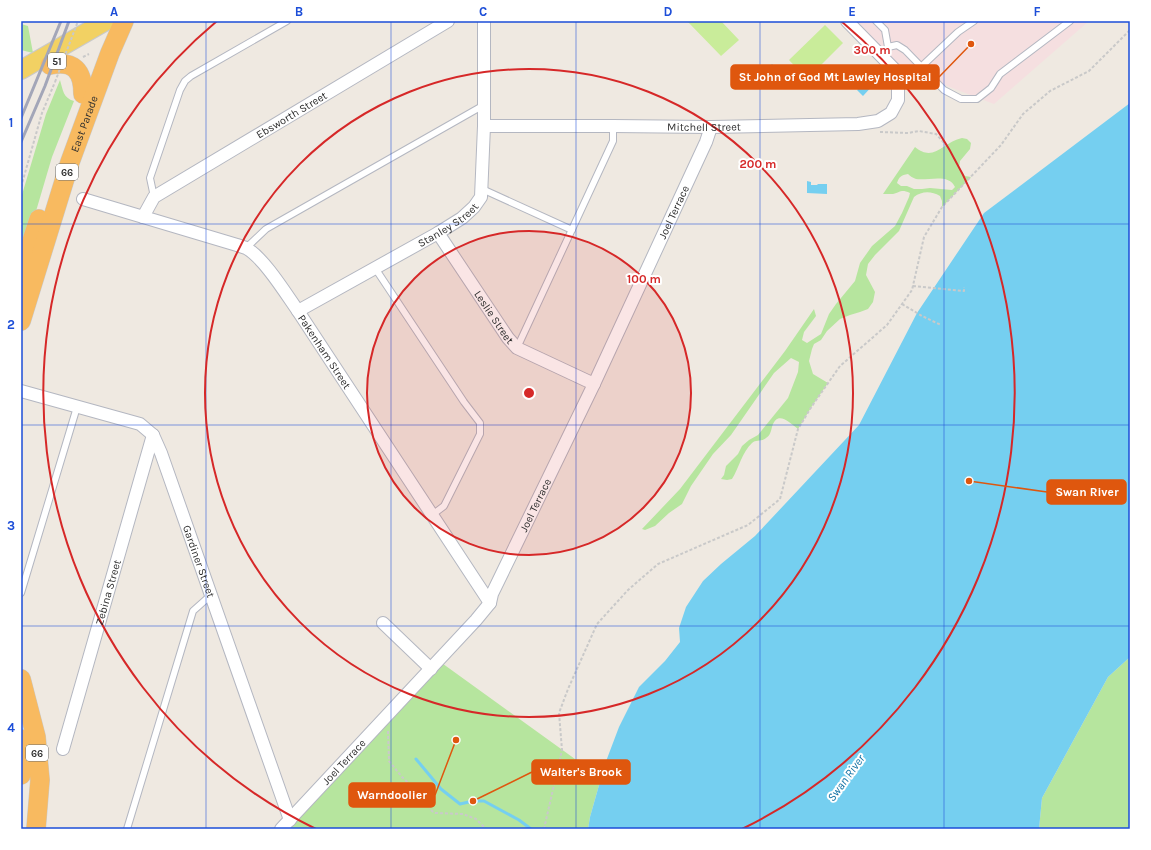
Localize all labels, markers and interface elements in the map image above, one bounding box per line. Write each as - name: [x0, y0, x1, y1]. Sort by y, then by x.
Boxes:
- text: A: [110, 4, 118, 19]
- text: B: [295, 4, 303, 19]
- text: C: [479, 4, 487, 19]
- text: D: [664, 4, 673, 19]
- text: E: [848, 4, 856, 19]
- text: F: [1033, 4, 1041, 19]
- text: 300 m: [853, 43, 891, 57]
- road number: 51: [48, 53, 66, 69]
- callout: St John of God Mt Lawley Hospital: [731, 65, 939, 89]
- text: St John of God Mt Lawley Hospital: [739, 70, 931, 84]
- street label: Ebsworth Street: [254, 89, 329, 141]
- street label: East Parade: [68, 94, 101, 154]
- text: 1: [9, 115, 13, 130]
- street label: Mitchell Street: [667, 120, 741, 134]
- text: 200 m: [740, 157, 776, 171]
- road number: 66: [56, 164, 78, 180]
- street label: Joel Terrace: [656, 183, 692, 241]
- street label: Stanley Street: [416, 201, 482, 250]
- text: 100 m: [627, 272, 661, 286]
- street label: Leslie Street: [471, 288, 516, 347]
- street label: Pakenham Street: [295, 312, 353, 392]
- text: 2: [7, 317, 15, 332]
- centre of rings: [522, 386, 536, 400]
- street label: Joel Terrace: [517, 476, 554, 534]
- callout: Swan River: [1047, 480, 1126, 504]
- text: Swan River: [1055, 485, 1119, 499]
- text: 3: [7, 518, 15, 533]
- street label: Gardiner Street: [180, 523, 217, 600]
- street label: Zebina Street: [93, 558, 124, 627]
- text: 4: [7, 720, 15, 735]
- street label: Joel Terrace: [320, 736, 369, 788]
- road number: 66: [26, 745, 48, 761]
- water label: Swan River: [824, 751, 868, 804]
- callout: Walter's Brook: [532, 760, 630, 784]
- text: Walter's Brook: [540, 765, 622, 779]
- callout: Warndoolier: [349, 783, 435, 807]
- text: Warndoolier: [357, 788, 427, 802]

